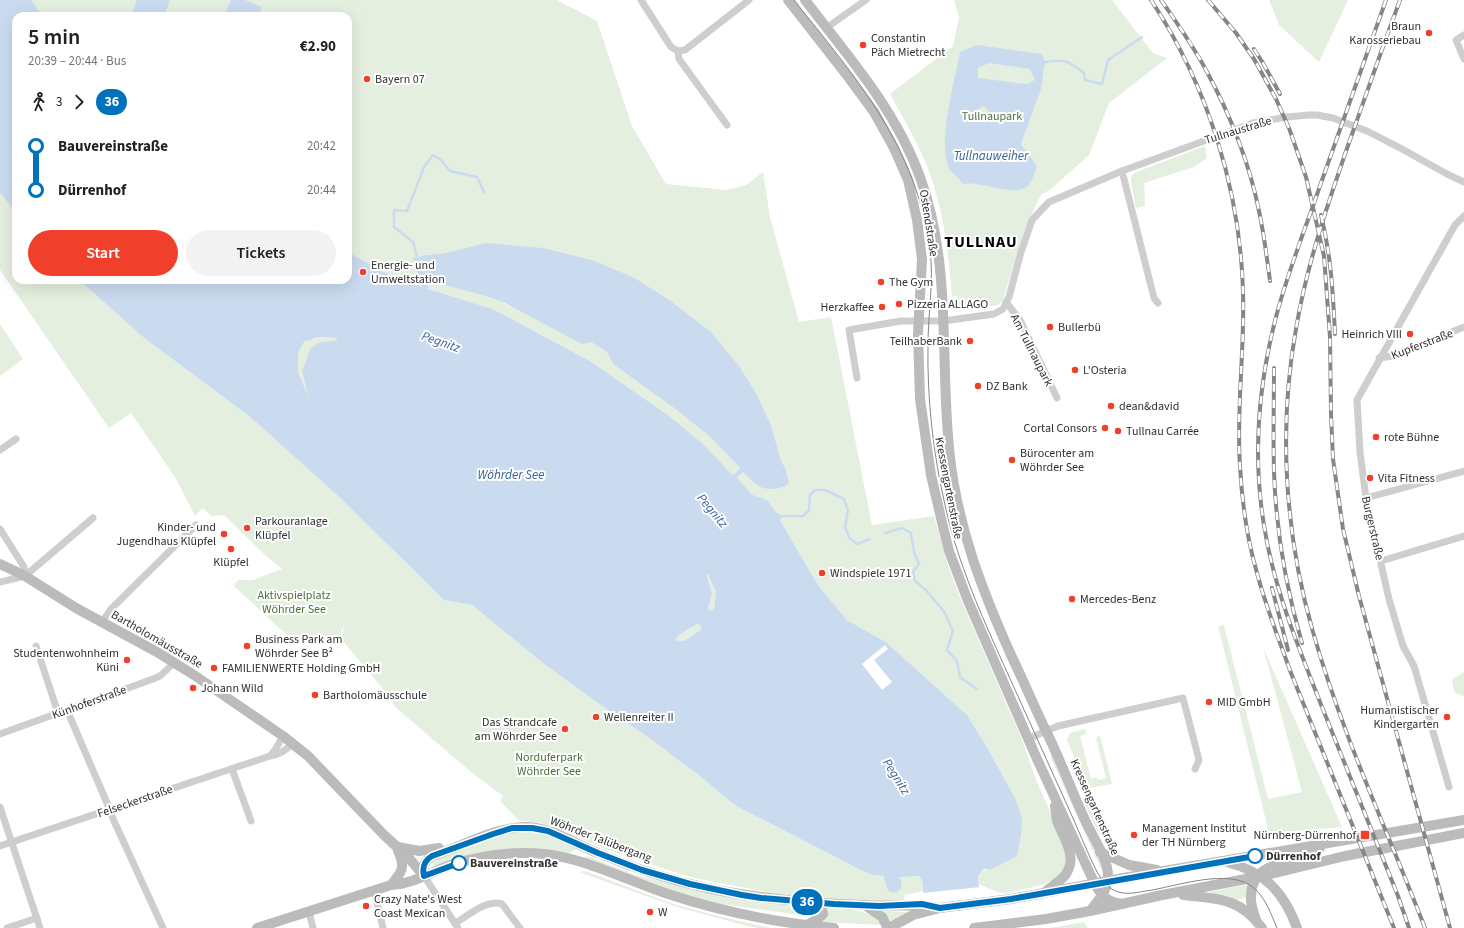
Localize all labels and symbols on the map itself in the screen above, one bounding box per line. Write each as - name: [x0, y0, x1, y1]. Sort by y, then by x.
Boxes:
- place label: Braun Karosseriebau: [1349, 18, 1421, 49]
- marker: Braun Karosseriebau: [1424, 28, 1434, 38]
- place label: Constantin Päch Mietrecht: [871, 30, 945, 61]
- marker: Constantin Päch Mietrecht: [858, 40, 868, 50]
- place label: Bayern 07: [375, 71, 425, 88]
- marker: Bayern 07: [362, 74, 372, 84]
- park label: Tullnaupark: [962, 108, 1022, 125]
- street label: Tullnaustraße: [1203, 112, 1274, 149]
- water label: Tullnauweiher: [953, 147, 1029, 165]
- street label: Ostendstraße: [915, 188, 942, 258]
- district label: TULLNAU: [944, 231, 1018, 253]
- place label: Energie- und Umweltstation: [371, 257, 445, 288]
- marker: Energie- und Umweltstation: [358, 267, 368, 277]
- place label: The Gym: [889, 274, 933, 291]
- marker: The Gym: [876, 277, 886, 287]
- place label: Pizzeria ALLAGO: [907, 296, 988, 313]
- place label: Herzkaffee: [820, 299, 874, 316]
- marker: Pizzeria ALLAGO: [894, 299, 904, 309]
- marker: Herzkaffee: [877, 302, 887, 312]
- street label: Am Tullnaupark: [1006, 311, 1057, 389]
- place label: Bullerbü: [1058, 319, 1101, 336]
- marker: Bullerbü: [1045, 322, 1055, 332]
- street label: Kupferstraße: [1389, 325, 1456, 364]
- place label: Heinrich VIII: [1342, 326, 1402, 343]
- water label: Pegnitz: [419, 327, 463, 357]
- marker: Heinrich VIII: [1405, 329, 1415, 339]
- place label: TeilhaberBank: [889, 333, 962, 350]
- marker: TeilhaberBank: [965, 336, 975, 346]
- place label: L'Osteria: [1083, 362, 1127, 379]
- marker: L'Osteria: [1070, 365, 1080, 375]
- place label: DZ Bank: [986, 378, 1028, 395]
- marker: DZ Bank: [973, 381, 983, 391]
- place label: dean&david: [1119, 398, 1179, 415]
- marker: dean&david: [1106, 401, 1116, 411]
- place label: Cortal Consors: [1024, 420, 1097, 437]
- marker: Cortal Consors: [1100, 423, 1110, 433]
- place label: Tullnau Carrée: [1126, 423, 1199, 440]
- marker: Tullnau Carrée: [1113, 426, 1123, 436]
- place label: rote Bühne: [1384, 429, 1439, 446]
- marker: rote Bühne: [1371, 432, 1381, 442]
- street label: Kressengartenstraße: [930, 436, 967, 541]
- place label: Bürocenter am Wöhrder See: [1020, 445, 1094, 476]
- marker: Bürocenter am Wöhrder See: [1007, 455, 1017, 465]
- water label: Wöhrder See: [478, 466, 544, 484]
- place label: Vita Fitness: [1378, 470, 1435, 487]
- marker: Vita Fitness: [1365, 473, 1375, 483]
- water label: Pegnitz: [693, 490, 732, 532]
- street label: Burgerstraße: [1357, 494, 1388, 562]
- place label: Parkouranlage Klüpfel: [255, 513, 328, 544]
- place label: Kinder- und Jugendhaus Klüpfel: [117, 519, 216, 550]
- marker: Parkouranlage Klüpfel: [242, 523, 252, 533]
- marker: Kinder- und Jugendhaus Klüpfel: [219, 529, 229, 539]
- marker: Klüpfel: [226, 544, 236, 554]
- place label: Klüpfel: [213, 554, 249, 571]
- place label: Windspiele 1971: [830, 565, 912, 582]
- marker: Windspiele 1971: [817, 568, 827, 578]
- park label: Aktivspielplatz Wöhrder See: [257, 587, 331, 618]
- place label: Mercedes-Benz: [1080, 591, 1156, 608]
- marker: Mercedes-Benz: [1067, 594, 1077, 604]
- street label: Bartholomäusstraße: [108, 606, 206, 673]
- place label: Business Park am Wöhrder See B²: [255, 631, 342, 662]
- marker: Business Park am Wöhrder See B²: [242, 641, 252, 651]
- place label: Studentenwohnheim Küni: [13, 645, 119, 676]
- marker: Studentenwohnheim Küni: [122, 655, 132, 665]
- place label: FAMILIENWERTE Holding GmbH: [222, 660, 380, 677]
- marker: FAMILIENWERTE Holding GmbH: [209, 663, 219, 673]
- place label: Johann Wild: [201, 680, 263, 697]
- street label: Künhoferstraße: [50, 681, 129, 724]
- marker: Johann Wild: [188, 683, 198, 693]
- place label: Bartholomäusschule: [323, 687, 427, 704]
- marker: Bartholomäusschule: [310, 690, 320, 700]
- place label: MID GmbH: [1217, 694, 1270, 711]
- marker: MID GmbH: [1204, 697, 1214, 707]
- place label: Humanistischer Kindergarten: [1360, 702, 1440, 733]
- place label: Wellenreiter II: [604, 709, 674, 726]
- marker: Wellenreiter II: [591, 712, 601, 722]
- marker: Humanistischer Kindergarten: [1442, 712, 1452, 722]
- place label: Das Strandcafe am Wöhrder See: [475, 714, 557, 745]
- marker: Das Strandcafe am Wöhrder See: [560, 724, 570, 734]
- park label: Norduferpark Wöhrder See: [515, 749, 583, 780]
- water label: Pegnitz: [878, 755, 915, 799]
- street label: Kressengartenstraße: [1066, 756, 1123, 858]
- street label: Felseckerstraße: [95, 781, 175, 822]
- street label: Wöhrder Talübergang: [547, 812, 654, 867]
- place label: Management Institut der TH Nürnberg: [1142, 820, 1246, 851]
- place label: Nürnberg-Dürrenhof: [1253, 827, 1356, 844]
- marker: Nürnberg-Dürrenhof: [1359, 829, 1371, 841]
- marker: Management Institut der TH Nürnberg: [1129, 830, 1139, 840]
- marker: Dürrenhof: [1247, 848, 1263, 864]
- place label: Dürrenhof: [1266, 848, 1321, 865]
- marker: Bauvereinstraße: [451, 855, 467, 871]
- place label: Bauvereinstraße: [470, 855, 558, 872]
- line badge: 36: [789, 889, 825, 915]
- place label: Crazy Nate's West Coast Mexican: [374, 891, 462, 922]
- marker: Crazy Nate's West Coast Mexican: [361, 901, 371, 911]
- place label: W: [658, 904, 668, 921]
- marker: W: [645, 907, 655, 917]

